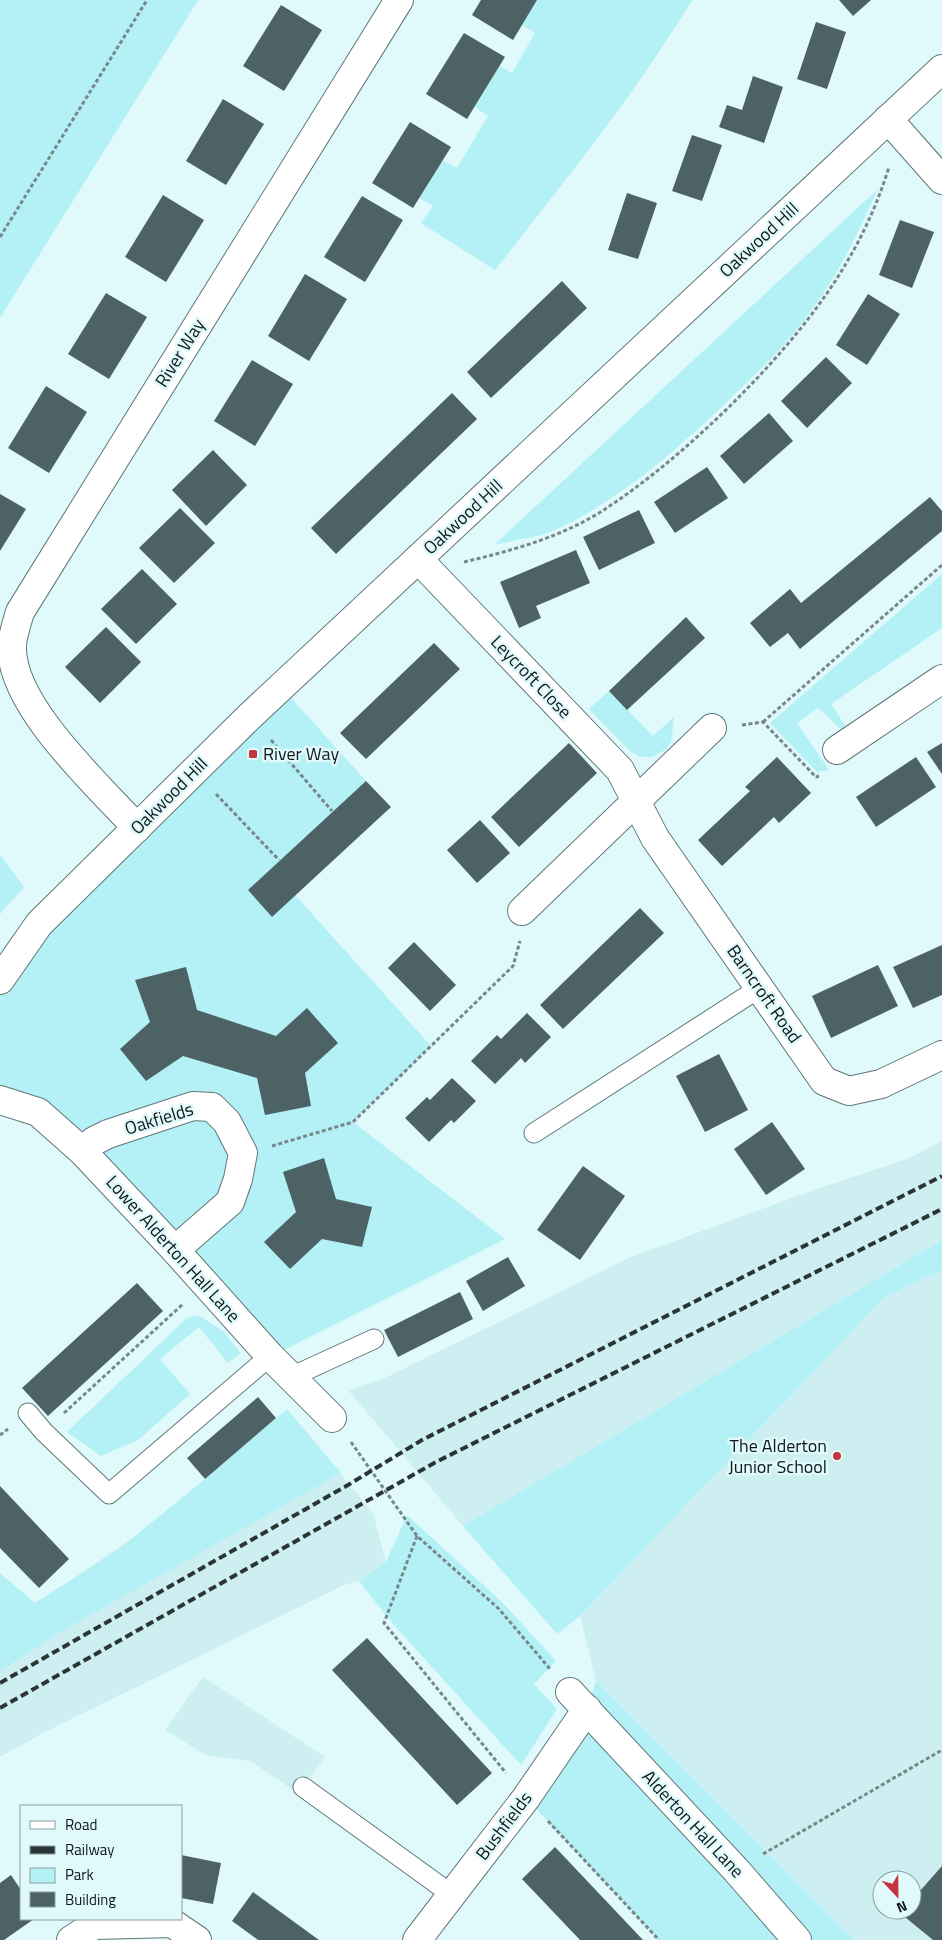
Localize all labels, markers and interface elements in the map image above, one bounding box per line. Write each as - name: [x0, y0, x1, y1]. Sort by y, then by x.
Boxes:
- street label: Oakwood Hill: [713, 196, 804, 284]
- street label: River Way: [148, 313, 211, 392]
- street label: Oakwood Hill: [417, 473, 508, 561]
- street label: Leycroft Close: [485, 629, 578, 724]
- place label: River Way: [263, 740, 339, 767]
- marker: River Way: [247, 748, 259, 760]
- street label: Oakwood Hill: [124, 751, 214, 841]
- street label: Barncroft Road: [720, 939, 808, 1048]
- street label: Oakfields: [121, 1095, 197, 1142]
- street label: Lower Alderton Hall Lane: [100, 1169, 247, 1328]
- place label: The Alderton Junior School: [729, 1432, 827, 1480]
- marker: The Alderton Junior School: [831, 1450, 843, 1462]
- street label: Alderton Hall Lane: [636, 1764, 751, 1884]
- street label: Bushfields: [469, 1786, 538, 1866]
- legend: [20, 1805, 182, 1920]
- text: Road: [65, 1813, 97, 1836]
- text: Railway: [65, 1838, 115, 1861]
- text: Park: [65, 1863, 94, 1886]
- north arrow: [872, 1870, 922, 1920]
- text: Building: [65, 1888, 116, 1911]
- text: N: [894, 1896, 910, 1919]

